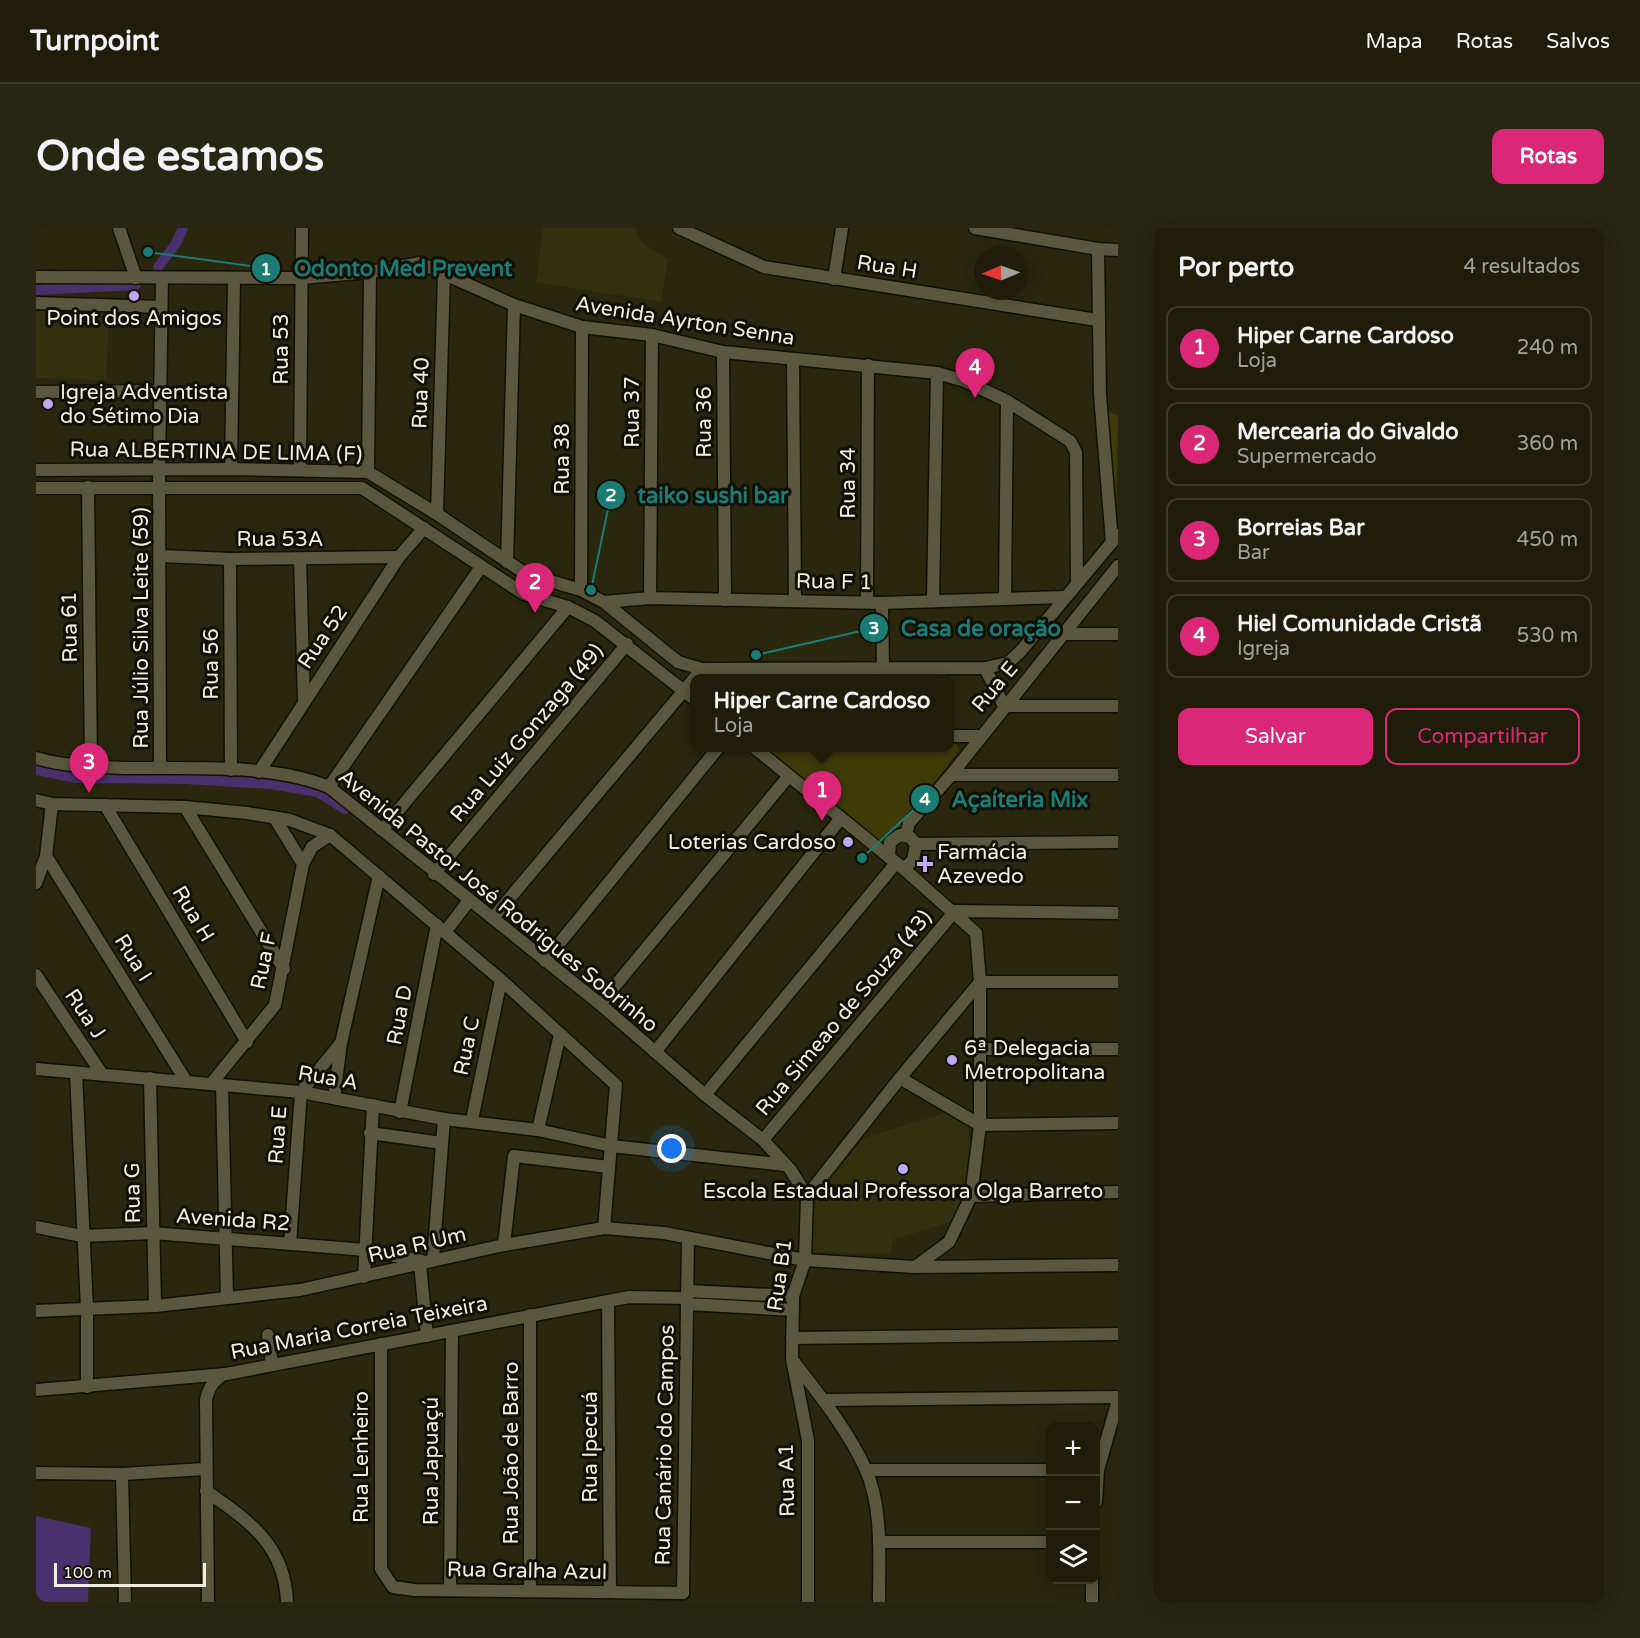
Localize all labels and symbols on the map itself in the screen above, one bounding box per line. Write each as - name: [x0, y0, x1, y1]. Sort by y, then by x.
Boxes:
- north arrow: [974, 246, 1028, 300]
- callout: Odonto Med Prevent: [251, 248, 524, 288]
- street label: Rua H: [855, 250, 919, 284]
- text: Odonto Med Prevent: [294, 256, 513, 282]
- text: 1: [260, 258, 272, 280]
- marker: Point dos Amigos: [127, 289, 141, 303]
- street label: Avenida Ayrton Senna: [574, 291, 796, 351]
- place label: Point dos Amigos: [46, 306, 222, 331]
- street label: Rua 53: [269, 313, 294, 385]
- pin: 4: [956, 348, 994, 398]
- street label: Rua 40: [407, 357, 435, 429]
- street label: Rua 37: [620, 376, 645, 448]
- place label: Igreja Adventista do Sétimo Dia: [60, 380, 228, 429]
- street label: Rua 36: [692, 386, 717, 458]
- marker: Igreja Adventista do Sétimo Dia: [41, 397, 55, 411]
- street label: Rua 38: [550, 423, 575, 495]
- street label: Rua ALBERTINA DE LIMA (F): [69, 437, 363, 467]
- street label: Rua 34: [836, 447, 861, 519]
- callout: taiko sushi bar: [596, 475, 801, 515]
- text: taiko sushi bar: [638, 483, 789, 509]
- text: 2: [605, 484, 617, 506]
- street label: Rua Júlio Silva Leite (59): [129, 507, 154, 749]
- street label: Rua 53A: [236, 527, 324, 552]
- pin: 2: [516, 564, 554, 613]
- street label: Rua F 1: [796, 569, 872, 595]
- street label: Rua 61: [57, 591, 83, 663]
- street label: Rua 52: [293, 600, 353, 674]
- callout: Casa de oração: [859, 608, 1073, 648]
- text: Casa de oração: [901, 616, 1061, 642]
- text: 3: [868, 617, 880, 639]
- street label: Rua 56: [199, 628, 224, 700]
- street label: Rua Luiz Gonzaga (49): [445, 639, 609, 827]
- street label: Rua E: [967, 657, 1023, 717]
- pin: 3: [70, 744, 108, 793]
- street label: Avenida Pastor José Rodrigues Sobrinho: [333, 764, 663, 1038]
- pin: 1: [802, 772, 842, 821]
- callout: Açaíteria Mix: [910, 779, 1101, 819]
- text: Açaíteria Mix: [952, 787, 1089, 813]
- text: 4: [919, 788, 931, 810]
- place label: Loterias Cardoso: [668, 830, 836, 855]
- marker: Loterias Cardoso: [841, 835, 855, 849]
- place label: Farmácia Azevedo: [937, 840, 1027, 889]
- marker: Farmácia Azevedo: [918, 857, 932, 871]
- street label: Rua H: [167, 881, 219, 947]
- street label: Rua Simeao de Souza (43): [751, 905, 937, 1121]
- street label: Rua I: [109, 930, 157, 986]
- street label: Rua F: [246, 930, 282, 992]
- street label: Rua D: [382, 983, 418, 1047]
- street label: Rua J: [59, 984, 111, 1044]
- street label: Rua C: [449, 1014, 485, 1078]
- place label: 6ª Delegacia Metropolitana: [964, 1036, 1105, 1085]
- marker: 6ª Delegacia Metropolitana: [945, 1053, 959, 1067]
- street label: Rua A: [296, 1060, 360, 1096]
- street label: Rua E: [263, 1105, 293, 1165]
- your location: [657, 1134, 686, 1163]
- street label: Rua G: [120, 1162, 146, 1224]
- marker: Escola Estadual Professora Olga Barreto: [896, 1162, 910, 1176]
- place label: Escola Estadual Professora Olga Barreto: [703, 1179, 1103, 1204]
- street label: Avenida R2: [175, 1204, 291, 1236]
- street label: Rua R Um: [365, 1222, 469, 1268]
- street label: Rua B1: [763, 1237, 797, 1313]
- street label: Rua Maria Correia Teixeira: [228, 1291, 490, 1365]
- street label: Rua Canário do Campos: [650, 1324, 680, 1566]
- street label: Rua João de Barro: [499, 1361, 524, 1545]
- street label: Rua Lenheiro: [349, 1391, 374, 1523]
- street label: Rua Ipecuá: [578, 1391, 603, 1503]
- street label: Rua Japuaçú: [419, 1397, 444, 1525]
- street label: Rua A1: [774, 1443, 800, 1517]
- street label: Rua Gralha Azul: [447, 1557, 607, 1585]
- scale bar: [54, 1560, 206, 1588]

